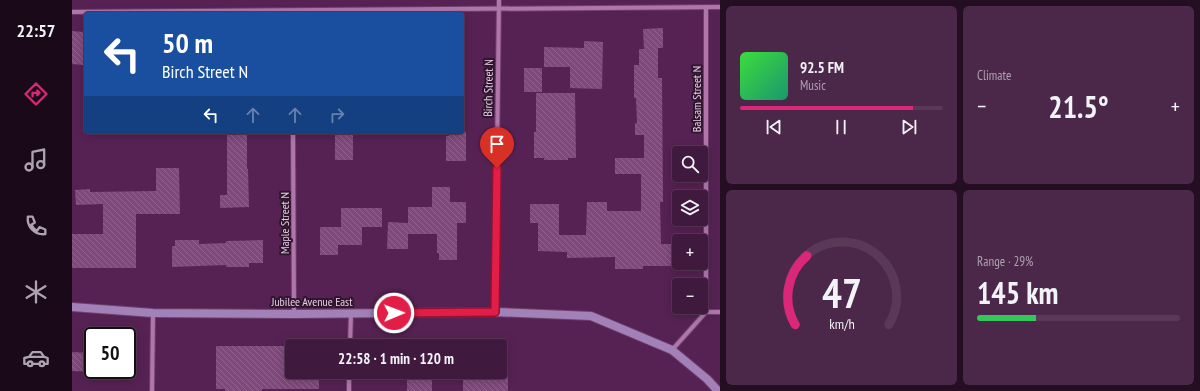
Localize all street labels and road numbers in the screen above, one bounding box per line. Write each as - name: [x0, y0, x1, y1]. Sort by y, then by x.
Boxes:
- street label: Birch Street N: [480, 59, 496, 117]
- street label: Balsam Street N: [689, 66, 704, 132]
- street label: Maple Street N: [277, 192, 292, 254]
- street label: Jubilee Avenue East: [271, 294, 353, 309]

